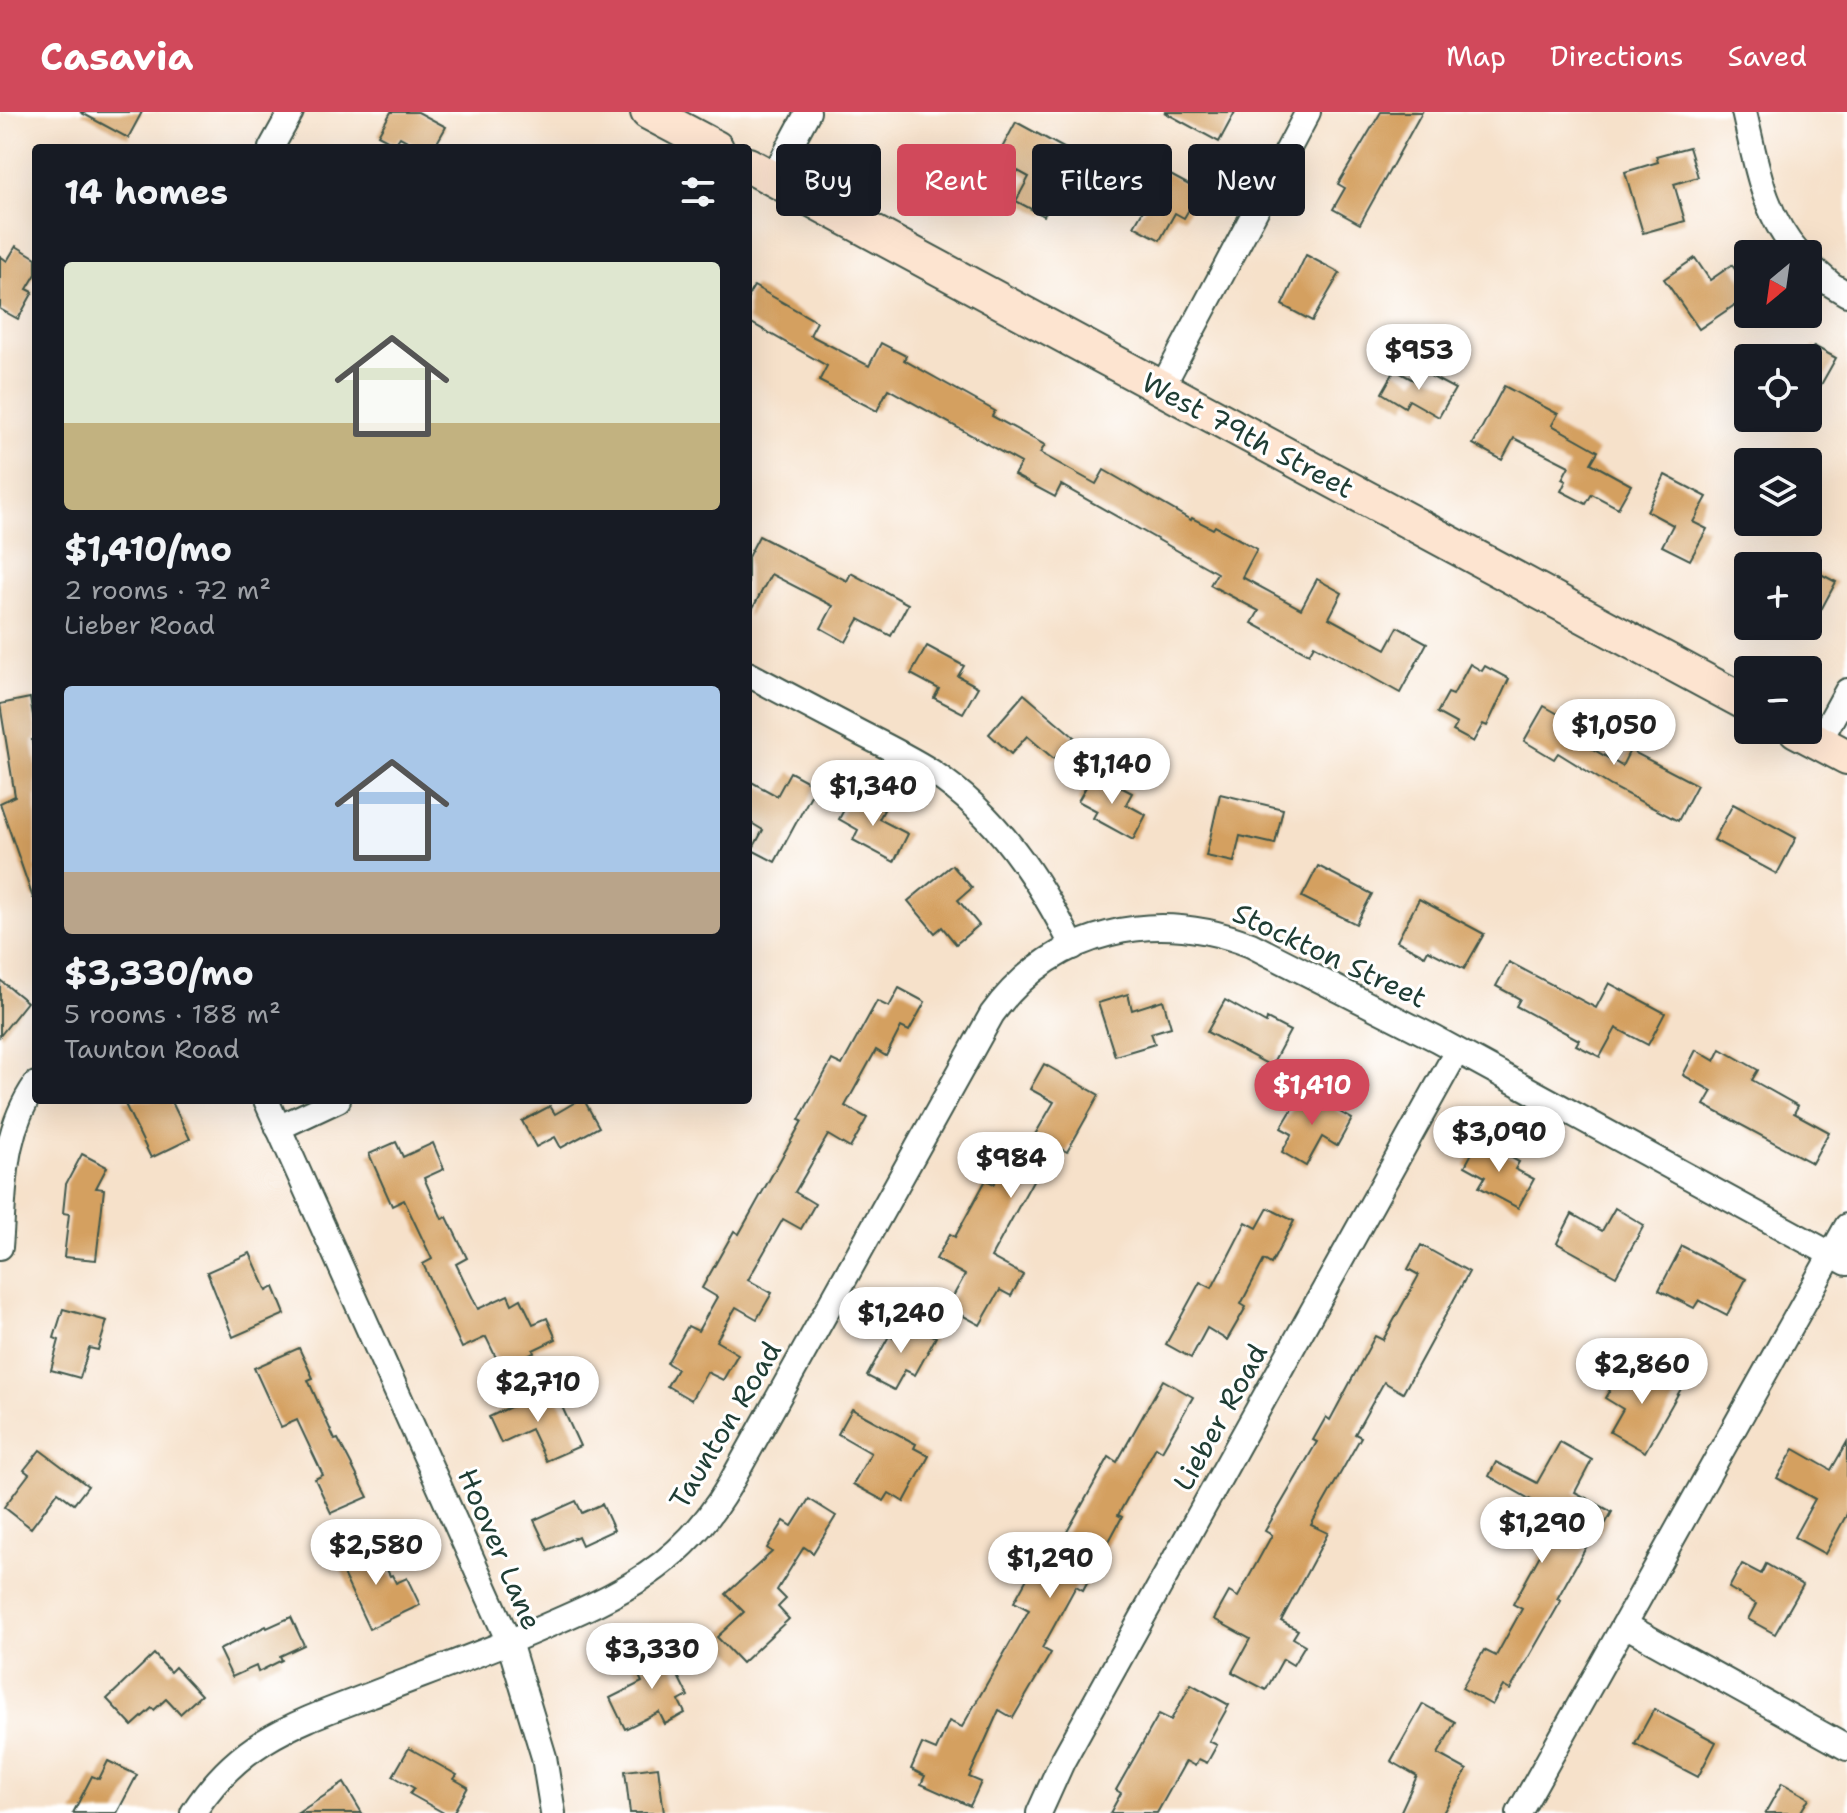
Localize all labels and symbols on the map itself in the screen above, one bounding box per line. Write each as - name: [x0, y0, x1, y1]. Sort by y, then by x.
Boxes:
- north arrow: [1734, 240, 1822, 328]
- pin: $953: [1372, 324, 1466, 392]
- street label: West 79th Street: [1135, 363, 1361, 507]
- pin: $1,050: [1549, 699, 1679, 767]
- pin: $1,140: [1047, 738, 1177, 806]
- pin: $1,340: [808, 760, 938, 828]
- street label: Stockton Street: [1227, 893, 1433, 1017]
- pin: $1,410: [1247, 1059, 1377, 1127]
- pin: $3,090: [1434, 1106, 1564, 1174]
- pin: $984: [964, 1132, 1058, 1200]
- pin: $1,240: [836, 1287, 966, 1355]
- street label: Taunton Road: [660, 1334, 790, 1516]
- street label: Lieber Road: [1164, 1337, 1276, 1497]
- pin: $2,860: [1577, 1338, 1707, 1406]
- pin: $2,710: [473, 1356, 603, 1424]
- street label: Hoover Lane: [449, 1463, 551, 1635]
- pin: $1,290: [1477, 1497, 1607, 1565]
- pin: $2,580: [311, 1519, 441, 1587]
- pin: $1,290: [985, 1532, 1115, 1600]
- pin: $3,330: [587, 1623, 717, 1691]

